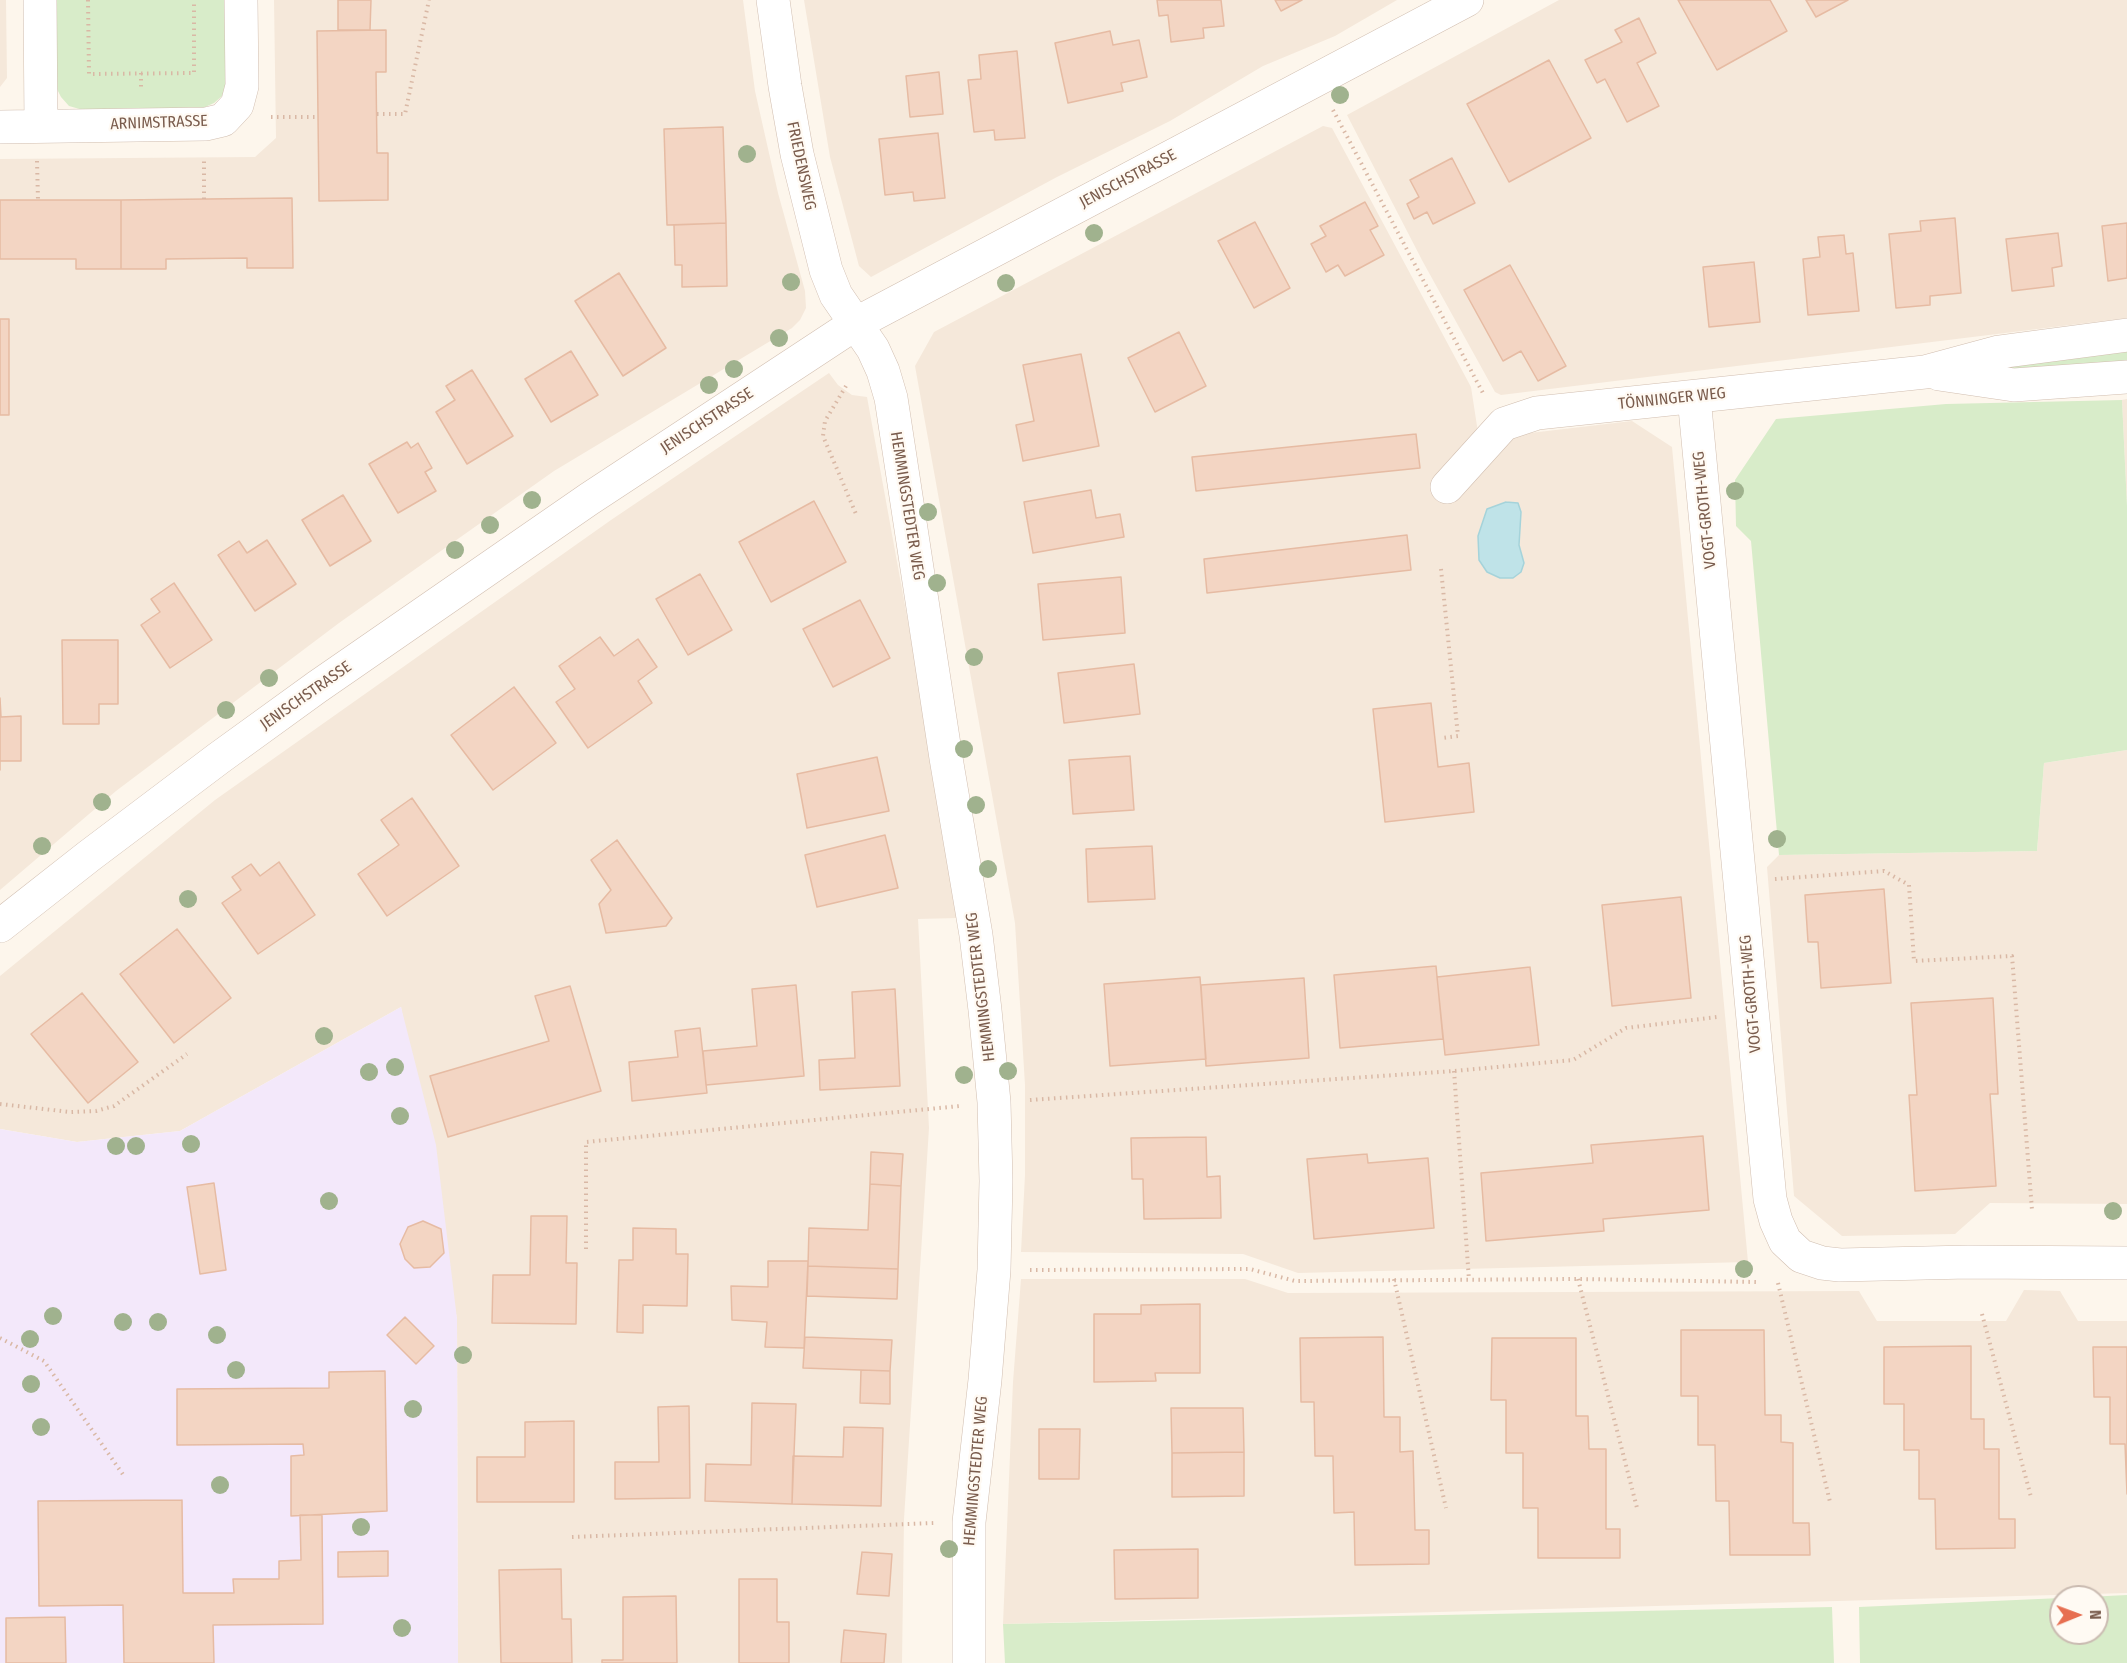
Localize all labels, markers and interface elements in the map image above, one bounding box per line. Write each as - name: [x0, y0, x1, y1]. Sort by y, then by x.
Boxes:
- street label: ARNIMSTRASSE: [110, 112, 208, 134]
- street label: FRIEDENSWEG: [782, 120, 820, 212]
- street label: JENISCHSTRASSE: [1076, 145, 1180, 213]
- street label: JENISCHSTRASSE: [657, 384, 757, 458]
- street label: TÖNNINGER WEG: [1617, 384, 1727, 414]
- street label: HEMMINGSTEDTER WEG: [886, 430, 928, 582]
- street label: VOGT-GROTH-WEG: [1689, 450, 1721, 570]
- street label: JENISCHSTRASSE: [257, 657, 355, 735]
- street label: HEMMINGSTEDTER WEG: [962, 911, 1000, 1063]
- street label: VOGT-GROTH-WEG: [1736, 934, 1766, 1054]
- street label: HEMMINGSTEDTER WEG: [960, 1395, 992, 1547]
- north arrow: [2049, 1585, 2109, 1645]
- text: N: [2086, 1610, 2105, 1620]

